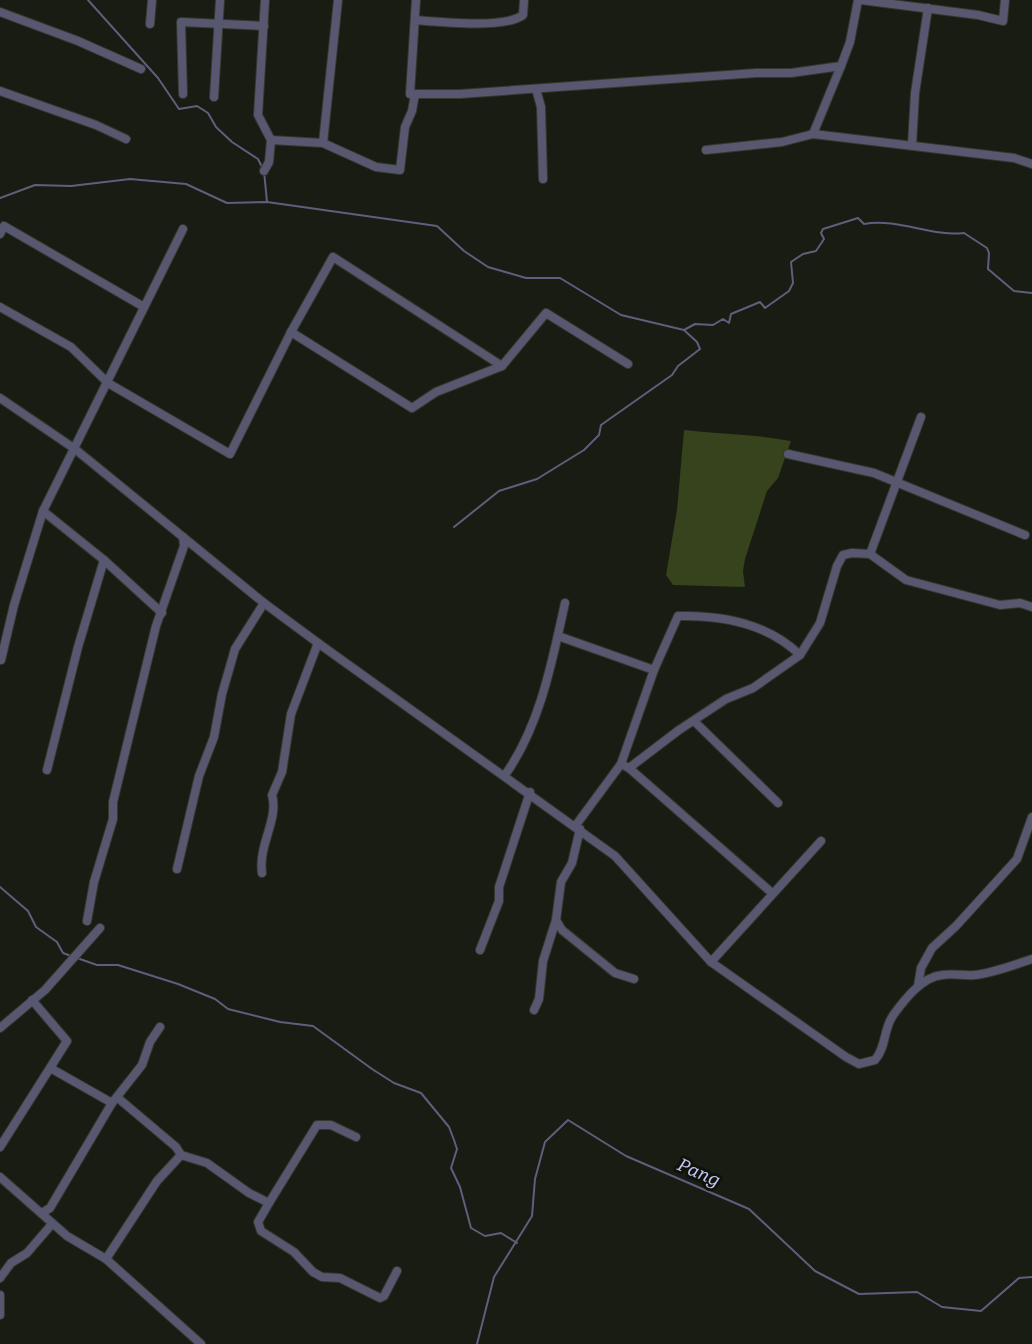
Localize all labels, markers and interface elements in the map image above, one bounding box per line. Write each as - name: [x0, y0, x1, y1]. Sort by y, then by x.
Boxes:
- water label: Pang: [674, 1153, 723, 1190]

